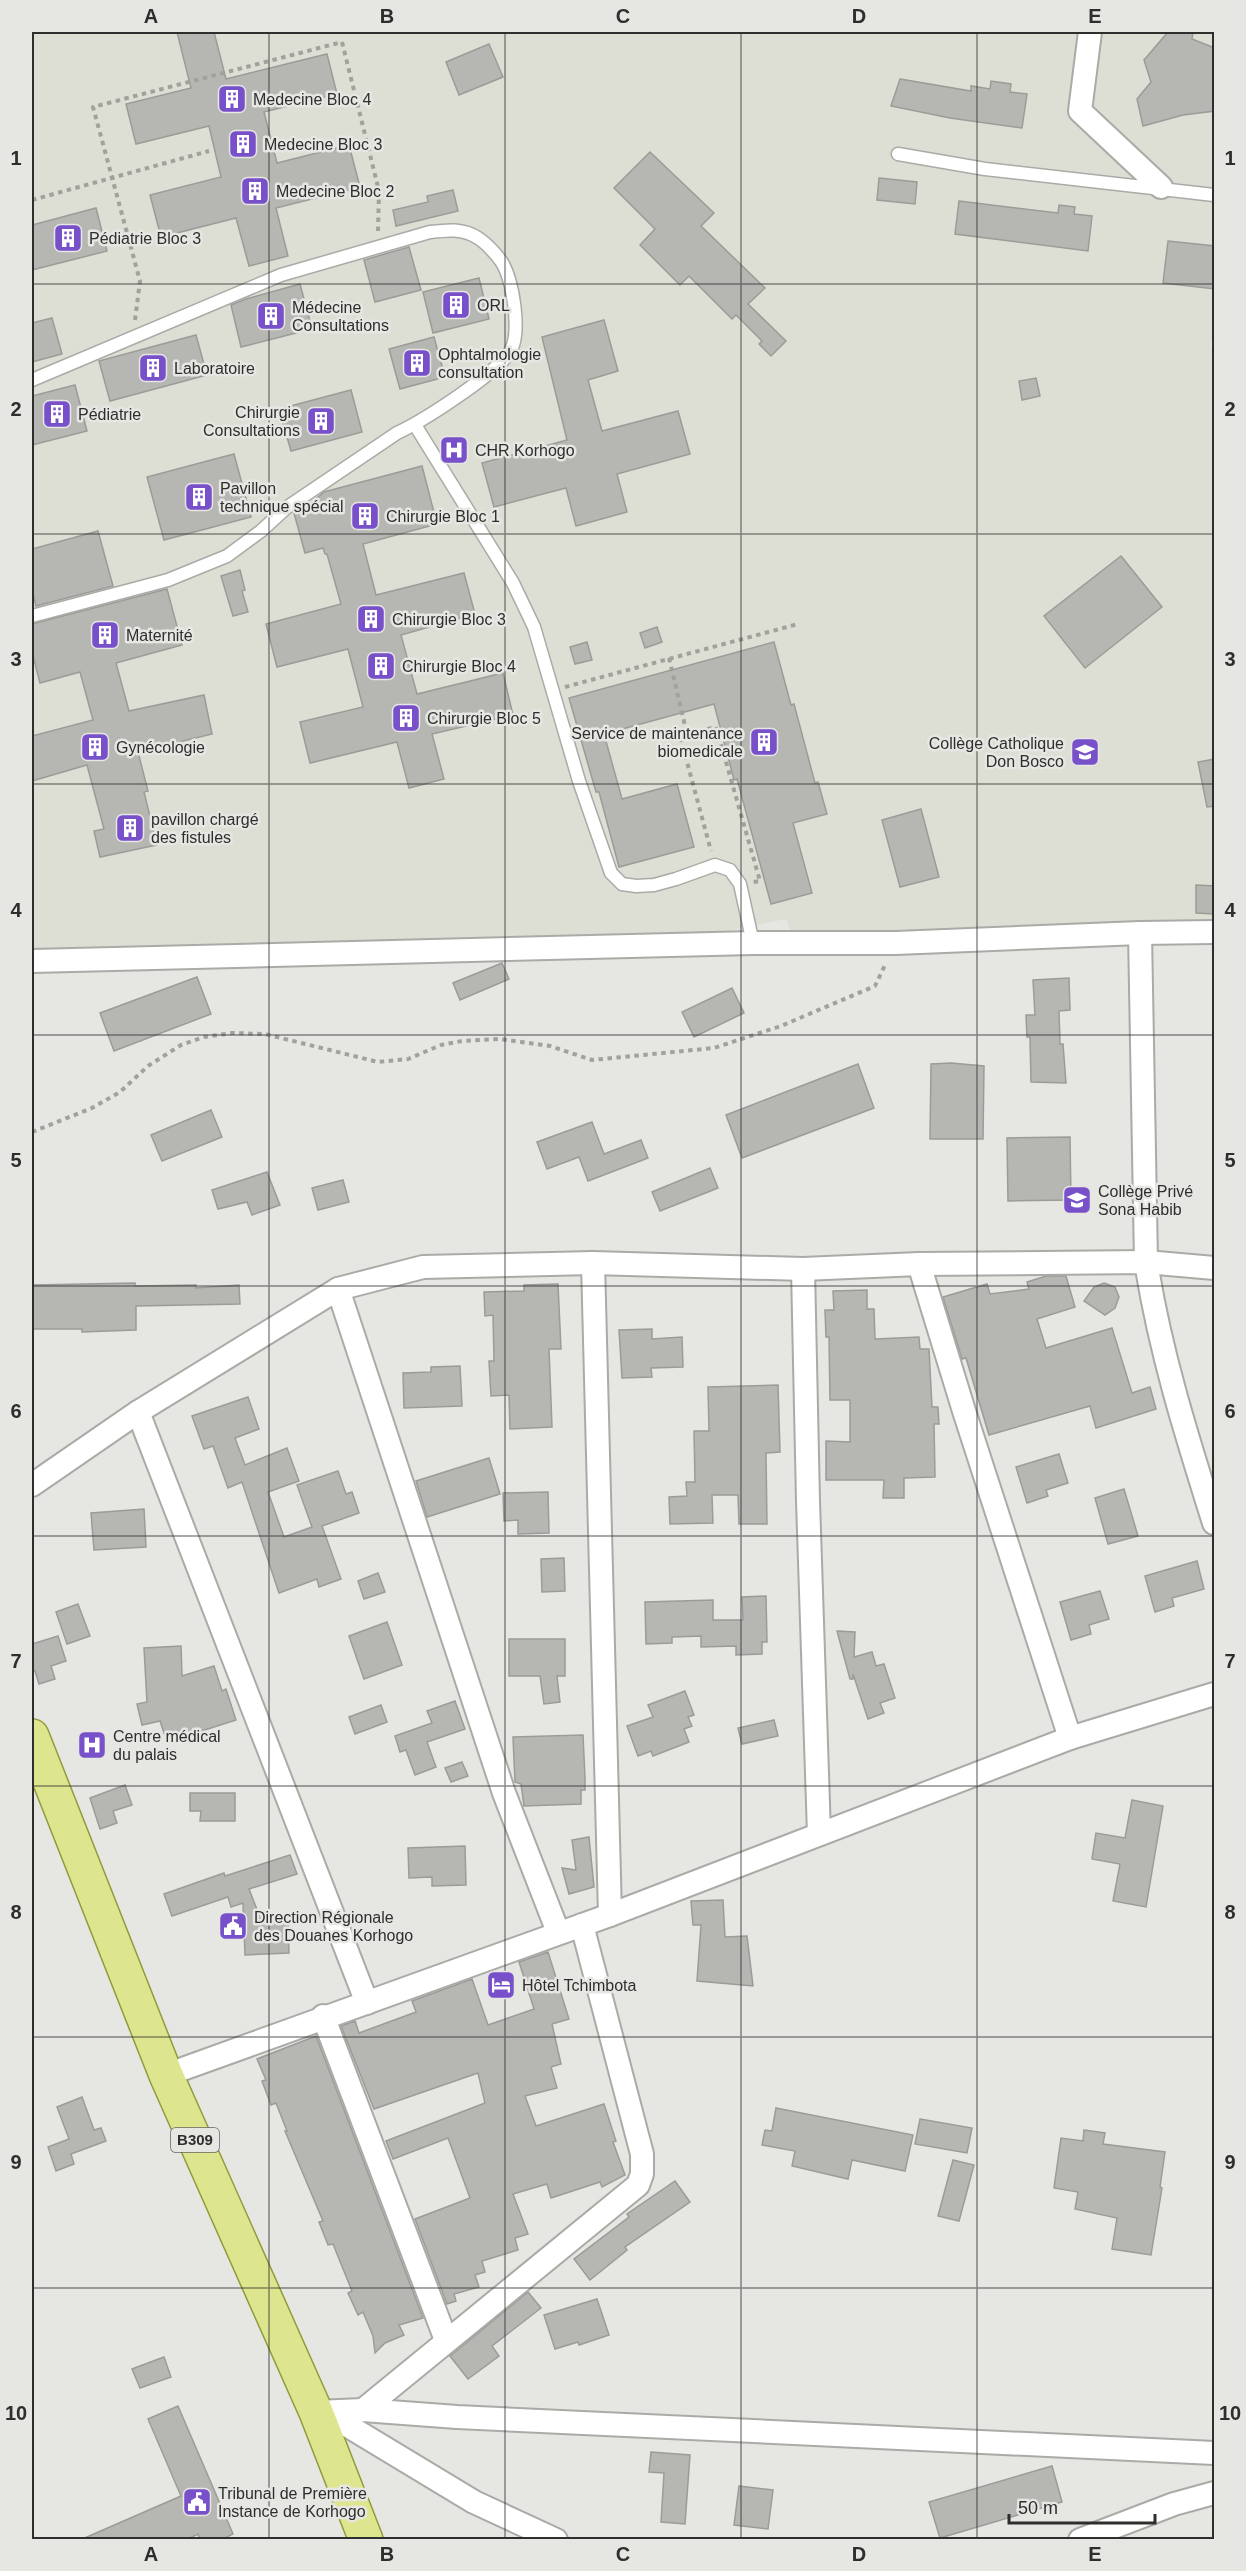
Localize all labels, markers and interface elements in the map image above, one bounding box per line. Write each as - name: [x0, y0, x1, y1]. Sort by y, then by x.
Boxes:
- text: A: [144, 5, 158, 27]
- text: B: [380, 5, 394, 27]
- text: C: [616, 5, 630, 27]
- text: D: [852, 5, 866, 27]
- text: E: [1088, 5, 1102, 27]
- building icon: Medecine Bloc 4: [216, 83, 248, 115]
- place label: Medecine Bloc 4: [253, 91, 371, 108]
- building icon: Medecine Bloc 3: [227, 128, 259, 160]
- place label: Medecine Bloc 3: [264, 136, 382, 153]
- text: 1: [10, 147, 22, 169]
- text: 1: [1224, 147, 1236, 169]
- building icon: Medecine Bloc 2: [239, 175, 271, 207]
- place label: Medecine Bloc 2: [276, 183, 394, 200]
- building icon: Pédiatrie Bloc 3: [52, 222, 84, 254]
- place label: Pédiatrie Bloc 3: [89, 230, 201, 247]
- building icon: ORL: [440, 289, 472, 321]
- place label: ORL: [477, 297, 510, 314]
- place label: Médecine Consultations: [292, 299, 389, 334]
- building icon: Médecine Consultations: [255, 300, 287, 332]
- place label: Ophtalmologie consultation: [438, 346, 541, 381]
- building icon: Ophtalmologie consultation: [401, 347, 433, 379]
- building icon: Laboratoire: [137, 352, 169, 384]
- place label: Laboratoire: [174, 360, 255, 377]
- text: 2: [10, 398, 22, 420]
- building icon: Pédiatrie: [41, 398, 73, 430]
- text: 2: [1224, 398, 1236, 420]
- place label: Chirurgie Consultations: [203, 404, 300, 439]
- building icon: Chirurgie Consultations: [305, 405, 337, 437]
- place label: Pédiatrie: [78, 406, 141, 423]
- hospital icon: CHR Korhogo: [438, 434, 470, 466]
- place label: CHR Korhogo: [475, 442, 575, 459]
- place label: Pavillon technique spécial: [220, 480, 344, 515]
- building icon: Pavillon technique spécial: [183, 481, 215, 513]
- building icon: Chirurgie Bloc 1: [349, 500, 381, 532]
- place label: Chirurgie Bloc 1: [386, 508, 500, 525]
- building icon: Chirurgie Bloc 3: [355, 603, 387, 635]
- place label: Chirurgie Bloc 3: [392, 611, 506, 628]
- building icon: Maternité: [89, 619, 121, 651]
- place label: Maternité: [126, 627, 193, 644]
- text: 3: [10, 648, 22, 670]
- text: 3: [1224, 648, 1236, 670]
- building icon: Chirurgie Bloc 4: [365, 650, 397, 682]
- place label: Chirurgie Bloc 4: [402, 658, 516, 675]
- building icon: Chirurgie Bloc 5: [390, 702, 422, 734]
- place label: Chirurgie Bloc 5: [427, 710, 541, 727]
- place label: Service de maintenance biomedicale: [571, 725, 743, 760]
- building icon: Service de maintenance biomedicale: [748, 726, 780, 758]
- building icon: Gynécologie: [79, 731, 111, 763]
- place label: Collège Catholique Don Bosco: [929, 735, 1064, 770]
- school or university icon: Collège Catholique Don Bosco: [1069, 736, 1101, 768]
- place label: Gynécologie: [116, 739, 205, 756]
- place label: pavillon chargé des fistules: [151, 811, 259, 846]
- building icon: pavillon chargé des fistules: [114, 812, 146, 844]
- text: 4: [10, 899, 22, 921]
- text: 4: [1224, 899, 1236, 921]
- text: 5: [10, 1149, 22, 1171]
- text: 5: [1224, 1149, 1236, 1171]
- place label: Collège Privé Sona Habib: [1098, 1183, 1193, 1218]
- school or university icon: Collège Privé Sona Habib: [1061, 1184, 1093, 1216]
- text: 6: [10, 1400, 22, 1422]
- text: 6: [1224, 1400, 1236, 1422]
- text: 7: [10, 1650, 22, 1672]
- text: 7: [1224, 1650, 1236, 1672]
- place label: Centre médical du palais: [113, 1728, 221, 1763]
- hospital icon: Centre médical du palais: [76, 1729, 108, 1761]
- text: 8: [10, 1901, 22, 1923]
- text: 8: [1224, 1901, 1236, 1923]
- place label: Direction Régionale des Douanes Korhogo: [254, 1909, 413, 1944]
- public building icon: Direction Régionale des Douanes Korhogo: [217, 1910, 249, 1942]
- hotel icon: Hôtel Tchimbota: [485, 1969, 517, 2001]
- place label: Hôtel Tchimbota: [522, 1977, 637, 1994]
- road number: B309: [171, 2128, 219, 2152]
- text: 9: [10, 2151, 22, 2173]
- text: 9: [1224, 2151, 1236, 2173]
- text: 10: [5, 2402, 27, 2424]
- text: 10: [1219, 2402, 1241, 2424]
- place label: Tribunal de Première Instance de Korhogo: [218, 2485, 367, 2520]
- public building icon: Tribunal de Première Instance de Korhogo: [181, 2486, 213, 2518]
- scale bar: [1009, 2487, 1154, 2525]
- text: 50 m: [1018, 2498, 1058, 2518]
- text: A: [144, 2543, 158, 2565]
- text: B: [380, 2543, 394, 2565]
- text: C: [616, 2543, 630, 2565]
- text: D: [852, 2543, 866, 2565]
- text: E: [1088, 2543, 1102, 2565]

